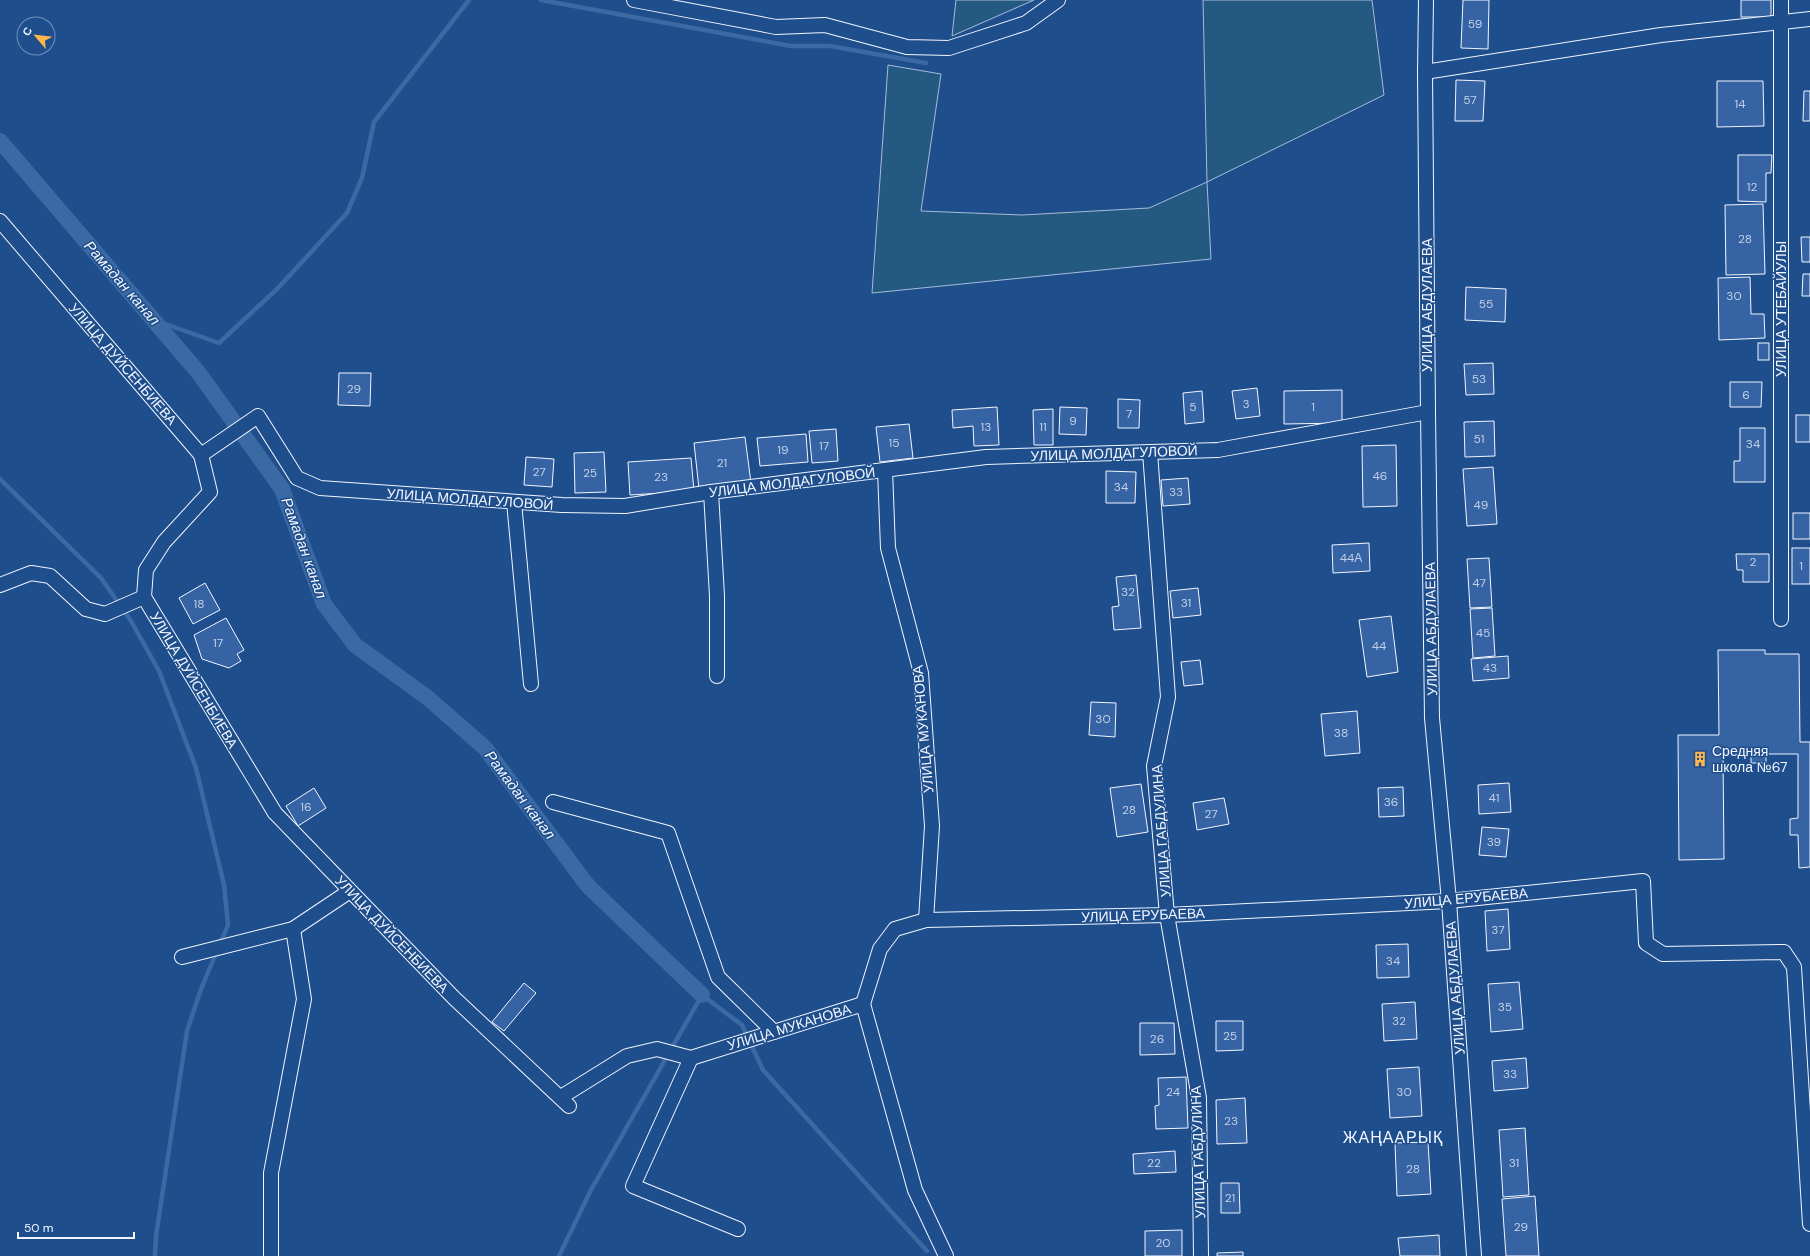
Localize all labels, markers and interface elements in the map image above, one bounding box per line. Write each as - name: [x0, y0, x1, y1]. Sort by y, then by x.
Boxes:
- north arrow: [16, 16, 56, 56]
- house number: 59: [1468, 16, 1482, 32]
- text: С: [19, 24, 35, 38]
- house number: 57: [1463, 92, 1477, 108]
- house number: 14: [1734, 96, 1746, 112]
- house number: 12: [1747, 179, 1757, 195]
- house number: 28: [1738, 231, 1752, 247]
- water label: Рамадан канал: [80, 236, 165, 330]
- street label: УЛИЦА АБДУЛАЕВА: [1418, 237, 1436, 372]
- street label: УЛИЦА УТЕБАЙУЛЫ: [1772, 241, 1790, 377]
- house number: 30: [1726, 288, 1742, 304]
- house number: 55: [1479, 296, 1493, 312]
- street label: УЛИЦА ДУЙСЕНБИЕВА: [65, 299, 181, 429]
- house number: 53: [1472, 371, 1486, 387]
- house number: 29: [347, 381, 361, 397]
- house number: 6: [1742, 387, 1750, 403]
- house number: 3: [1242, 396, 1250, 412]
- house number: 5: [1189, 399, 1197, 415]
- house number: 1: [1311, 399, 1315, 415]
- house number: 7: [1126, 406, 1132, 422]
- house number: 9: [1069, 413, 1077, 429]
- house number: 13: [981, 419, 991, 435]
- house number: 11: [1039, 419, 1047, 435]
- house number: 51: [1473, 431, 1485, 447]
- house number: 15: [888, 435, 900, 451]
- house number: 34: [1746, 436, 1760, 452]
- house number: 17: [819, 438, 829, 454]
- street label: УЛИЦА МОЛДАГУЛОВОЙ: [1030, 441, 1198, 465]
- house number: 19: [777, 442, 789, 458]
- house number: 21: [717, 455, 727, 471]
- street label: УЛИЦА МОЛДАГУЛОВОЙ: [708, 463, 876, 501]
- house number: 27: [532, 464, 546, 480]
- house number: 25: [583, 465, 597, 481]
- house number: 46: [1373, 468, 1387, 484]
- house number: 23: [654, 469, 668, 485]
- house number: 34: [1114, 479, 1128, 495]
- street label: УЛИЦА МОЛДАГУЛОВОЙ: [386, 484, 554, 514]
- house number: 33: [1169, 484, 1183, 500]
- water label: Рамадан канал: [276, 495, 332, 602]
- house number: 49: [1474, 497, 1488, 513]
- house number: 44А: [1340, 550, 1362, 566]
- house number: 2: [1750, 554, 1757, 570]
- house number: 1: [1799, 558, 1803, 574]
- street label: УЛИЦА АБДУЛАЕВА: [1421, 561, 1441, 696]
- house number: 47: [1472, 575, 1486, 591]
- house number: 32: [1121, 584, 1135, 600]
- house number: 31: [1181, 595, 1191, 611]
- house number: 18: [193, 596, 205, 612]
- street label: УЛИЦА ДУЙСЕНБИЕВА: [146, 608, 242, 752]
- house number: 45: [1476, 625, 1490, 641]
- house number: 17: [213, 635, 223, 651]
- house number: 44: [1372, 638, 1386, 654]
- house number: 43: [1483, 660, 1497, 676]
- street label: УЛИЦА МУКАНОВА: [908, 664, 938, 794]
- house number: 30: [1095, 711, 1111, 727]
- house number: 38: [1334, 725, 1348, 741]
- place label: Средняя школа №67: [1712, 742, 1788, 776]
- water label: Рамадан канал: [480, 746, 560, 844]
- building icon: Средняя школа №67: [1691, 750, 1709, 768]
- street label: УЛИЦА ГАБДУЛИНА: [1147, 763, 1175, 898]
- house number: 41: [1488, 790, 1500, 806]
- house number: 36: [1384, 794, 1398, 810]
- house number: 16: [300, 799, 312, 815]
- house number: 28: [1122, 802, 1136, 818]
- house number: 27: [1204, 806, 1218, 822]
- house number: 39: [1487, 834, 1501, 850]
- street label: УЛИЦА ДУЙСЕНБИЕВА: [331, 872, 453, 997]
- street label: УЛИЦА ЕРУБАЕВА: [1403, 884, 1529, 912]
- street label: УЛИЦА ЕРУБАЕВА: [1081, 904, 1206, 926]
- street label: УЛИЦА АБДУЛАЕВА: [1441, 920, 1469, 1055]
- house number: 37: [1491, 922, 1505, 938]
- house number: 34: [1386, 953, 1400, 969]
- street label: УЛИЦА МУКАНОВА: [725, 999, 854, 1054]
- house number: 35: [1498, 999, 1512, 1015]
- house number: 32: [1392, 1013, 1406, 1029]
- house number: 25: [1223, 1028, 1237, 1044]
- house number: 26: [1150, 1031, 1164, 1047]
- house number: 33: [1503, 1066, 1517, 1082]
- house number: 24: [1166, 1084, 1180, 1100]
- house number: 30: [1396, 1084, 1412, 1100]
- street label: УЛИЦА ГАБДУЛИНА: [1187, 1085, 1209, 1219]
- house number: 23: [1224, 1113, 1238, 1129]
- district label: ЖАҢААРЫҚ: [1343, 1127, 1443, 1148]
- house number: 22: [1147, 1155, 1161, 1171]
- house number: 31: [1509, 1155, 1519, 1171]
- house number: 28: [1406, 1161, 1420, 1177]
- house number: 21: [1225, 1190, 1235, 1206]
- scale bar: [18, 1214, 134, 1240]
- house number: 29: [1514, 1219, 1528, 1235]
- text: 50 m: [24, 1220, 53, 1236]
- house number: 20: [1155, 1235, 1171, 1251]

